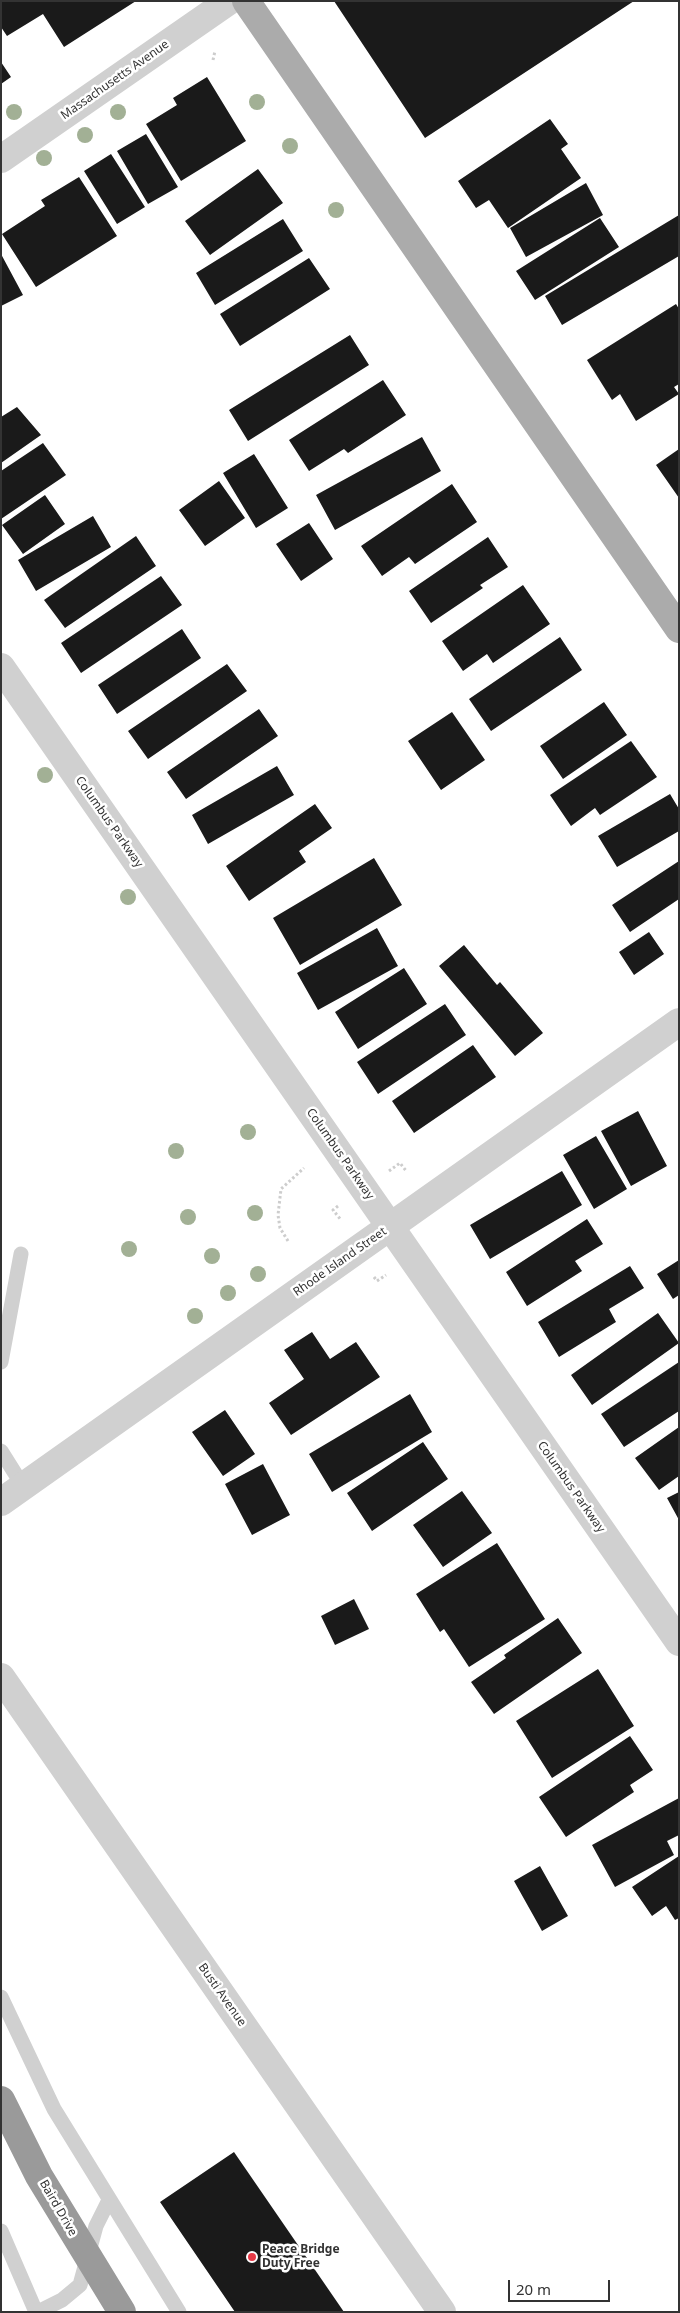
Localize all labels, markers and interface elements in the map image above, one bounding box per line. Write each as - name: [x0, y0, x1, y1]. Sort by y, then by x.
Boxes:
- street label: Massachusetts Avenue: [58, 37, 172, 123]
- street label: Columbus Parkway: [72, 774, 146, 870]
- street label: Columbus Parkway: [303, 1106, 377, 1202]
- street label: Rhode Island Street: [291, 1224, 389, 1300]
- street label: Columbus Parkway: [534, 1439, 608, 1535]
- street label: Busti Avenue: [195, 1961, 249, 2029]
- street label: Baird Drive: [36, 2177, 80, 2239]
- place label: Peace Bridge Duty Free: [262, 2243, 340, 2271]
- marker: Peace Bridge Duty Free: [246, 2251, 258, 2263]
- scale bar: [510, 2270, 612, 2302]
- text: 20 m: [516, 2279, 551, 2299]

